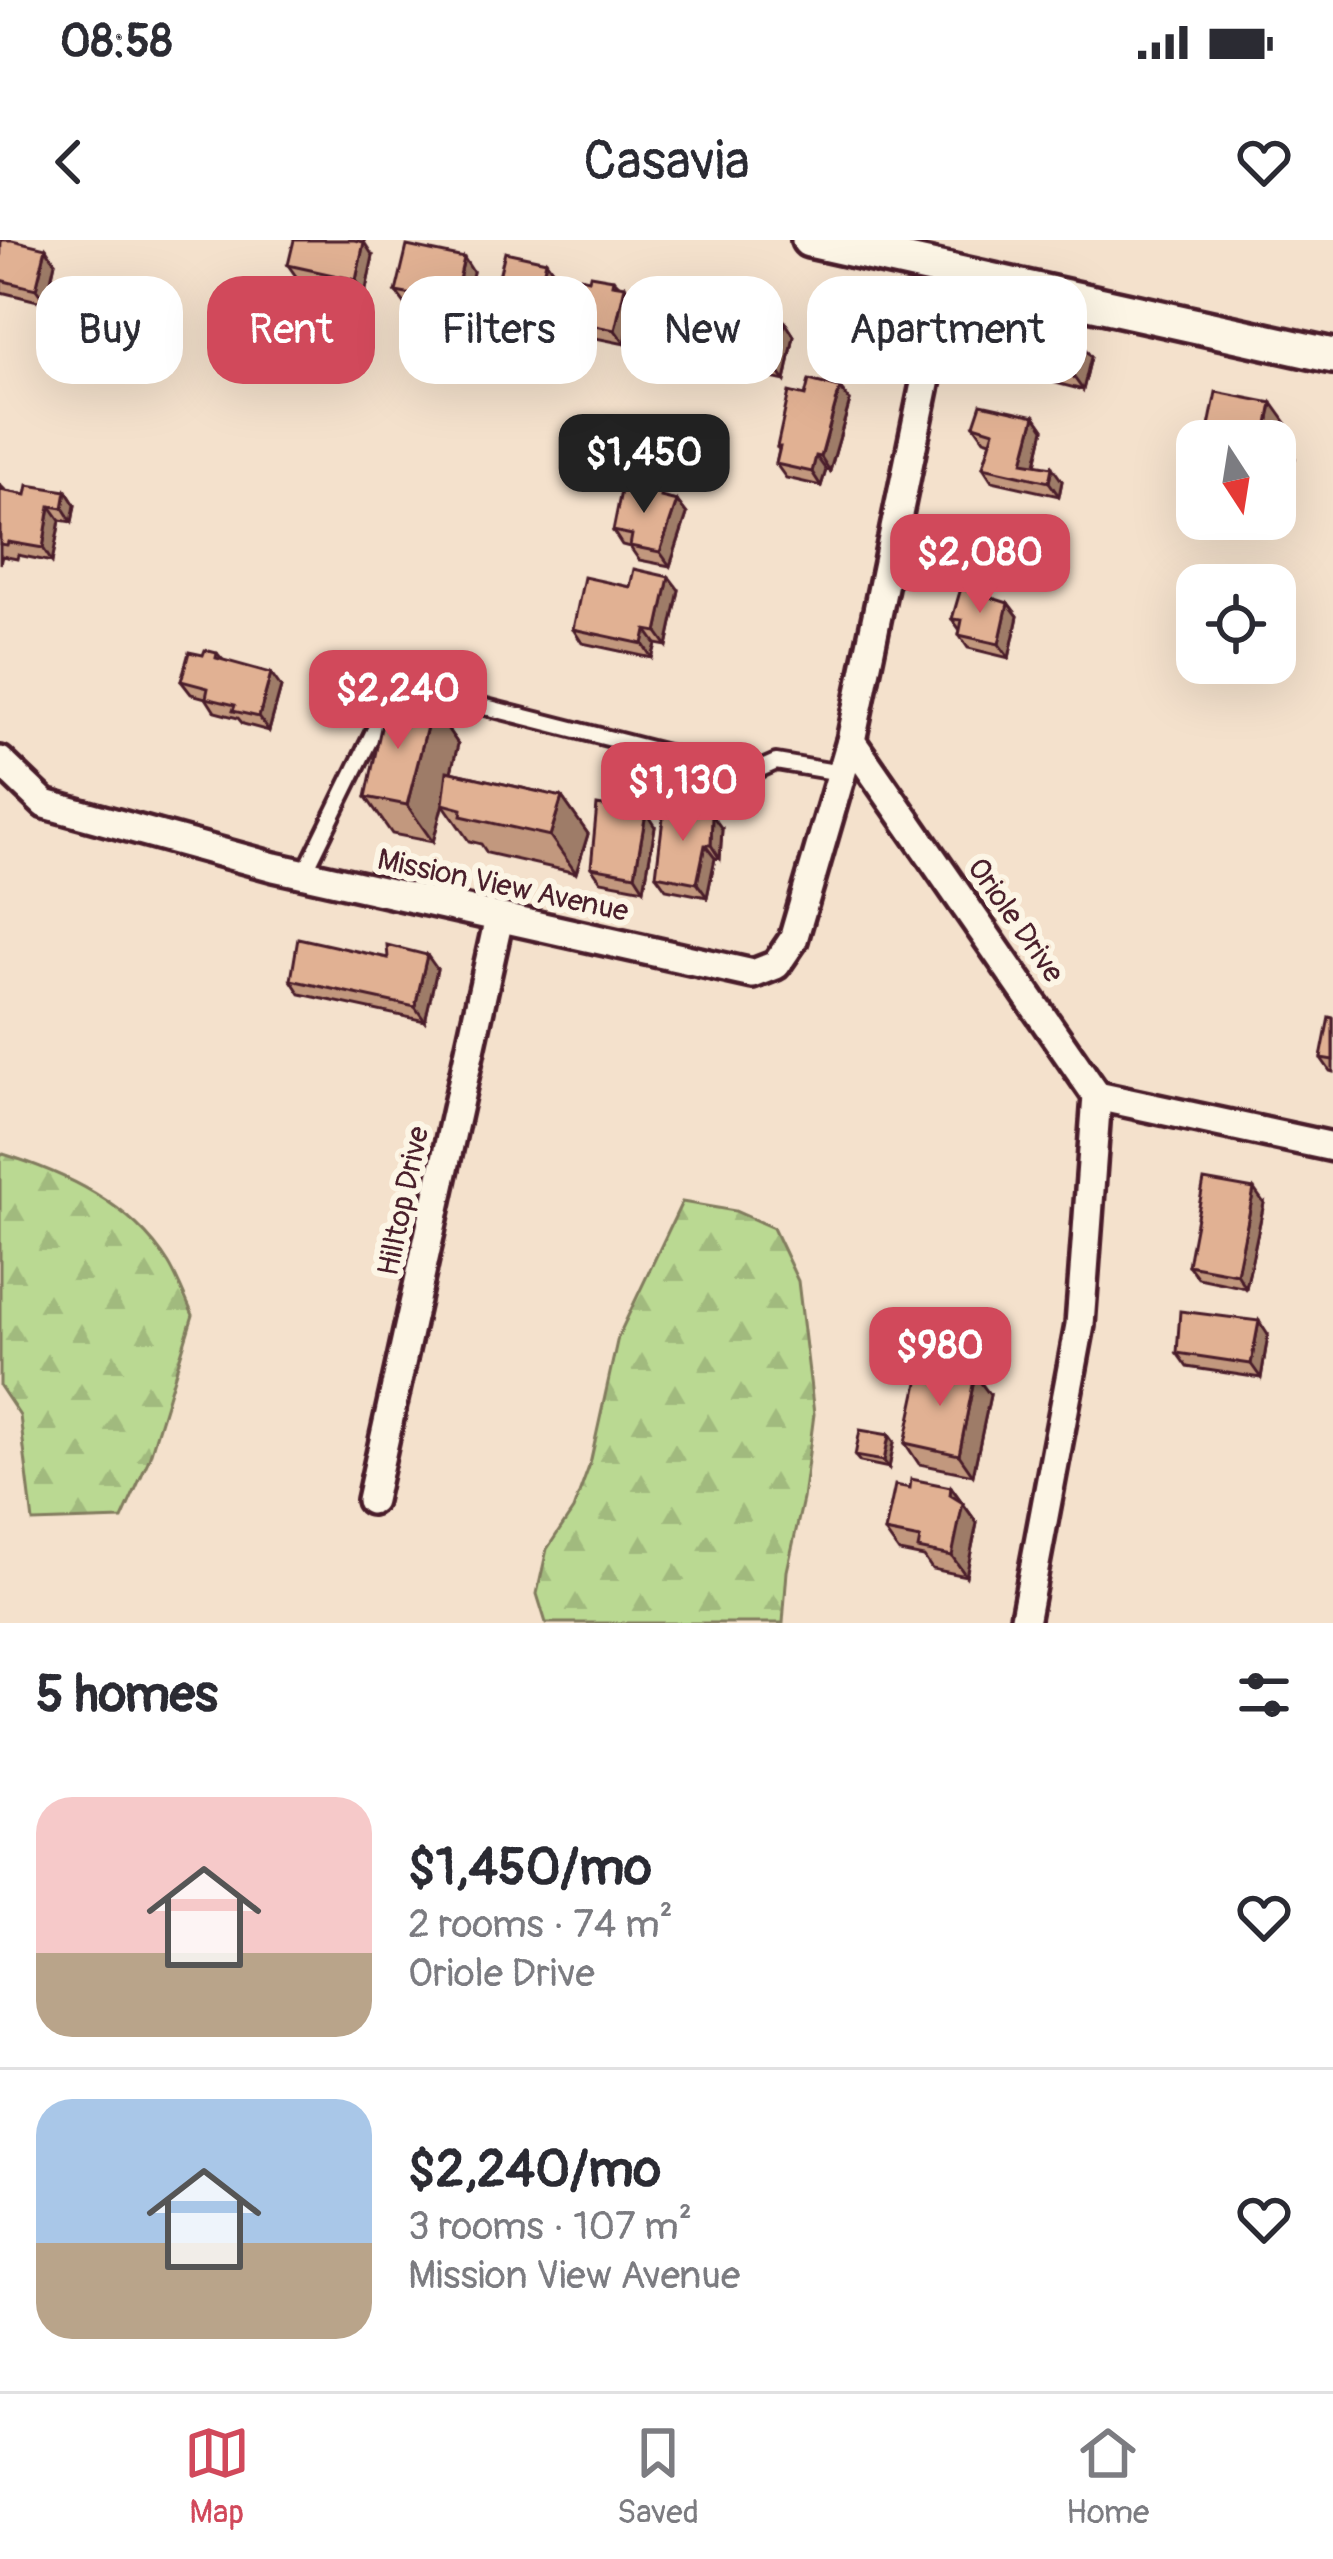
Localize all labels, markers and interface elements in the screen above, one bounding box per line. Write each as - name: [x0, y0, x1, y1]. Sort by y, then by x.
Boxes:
- text: 08:58: [60, 14, 173, 70]
- text: Casavia: [583, 128, 750, 196]
- icon: back: [36, 129, 102, 195]
- icon: heart: [1231, 129, 1297, 195]
- chip: Buy: [36, 276, 183, 384]
- chip: Rent: [207, 276, 375, 384]
- chip: Filters: [399, 276, 597, 384]
- chip: New: [621, 276, 783, 384]
- chip: Apartment: [807, 276, 1087, 384]
- pin: $1,450: [546, 414, 742, 516]
- north arrow: [1176, 420, 1296, 540]
- map controls: [1176, 420, 1296, 684]
- text: $1,450: [586, 428, 702, 477]
- pin: $2,080: [882, 514, 1078, 616]
- text: $2,080: [917, 528, 1043, 577]
- button: locate: [1176, 564, 1296, 684]
- pin: $2,240: [300, 650, 496, 752]
- text: $2,240: [336, 664, 460, 713]
- pin: $1,130: [585, 742, 781, 844]
- text: $1,130: [628, 756, 738, 805]
- street label: Mission View Avenue: [374, 841, 632, 930]
- street label: Oriole Drive: [959, 851, 1072, 990]
- street label: Hilltop Drive: [370, 1123, 437, 1279]
- pin: $980: [869, 1307, 1011, 1409]
- text: $980: [896, 1321, 984, 1370]
- icon: filters: [1231, 1662, 1297, 1728]
- text: 5 homes: [36, 1663, 218, 1727]
- text: $1,450/mo: [408, 1836, 652, 1900]
- icon: home: [132, 1845, 276, 1989]
- icon: heart: [1231, 1884, 1297, 1950]
- text: 2 rooms · 74 m²: [408, 1900, 673, 1949]
- text: Oriole Drive: [408, 1949, 595, 1998]
- text: $2,240/mo: [408, 2138, 661, 2202]
- icon: home: [132, 2147, 276, 2291]
- icon: heart: [1231, 2186, 1297, 2252]
- text: 3 rooms · 107 m²: [408, 2202, 692, 2251]
- text: Mission View Avenue: [408, 2251, 740, 2300]
- tab: Map: [184, 2420, 250, 2533]
- tab: Saved: [617, 2420, 699, 2533]
- tab: Home: [1066, 2420, 1149, 2533]

